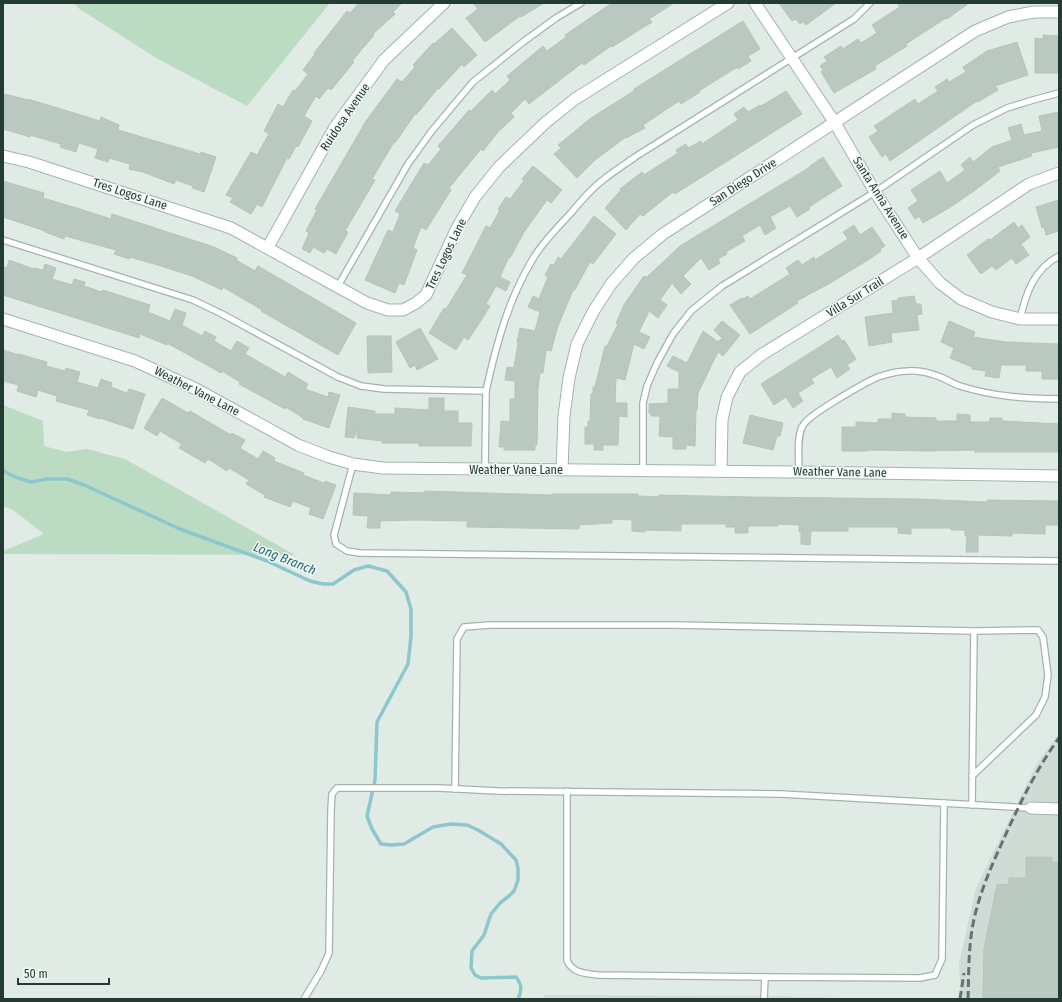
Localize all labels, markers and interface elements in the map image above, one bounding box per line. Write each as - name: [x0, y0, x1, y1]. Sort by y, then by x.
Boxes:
- street label: Ruidosa Avenue: [317, 81, 373, 153]
- street label: Santa Anna Avenue: [850, 154, 912, 242]
- street label: San Diego Drive: [707, 155, 779, 209]
- street label: Tres Logos Lane: [91, 175, 169, 213]
- street label: Tres Logos Lane: [423, 216, 469, 292]
- street label: Villa Sur Trail: [824, 274, 886, 320]
- street label: Weather Vane Lane: [152, 363, 242, 419]
- street label: Weather Vane Lane: [469, 463, 563, 477]
- street label: Weather Vane Lane: [793, 464, 887, 480]
- water label: Long Branch: [251, 539, 318, 578]
- scale bar: [18, 960, 109, 986]
- text: 50 m: [24, 967, 48, 981]

